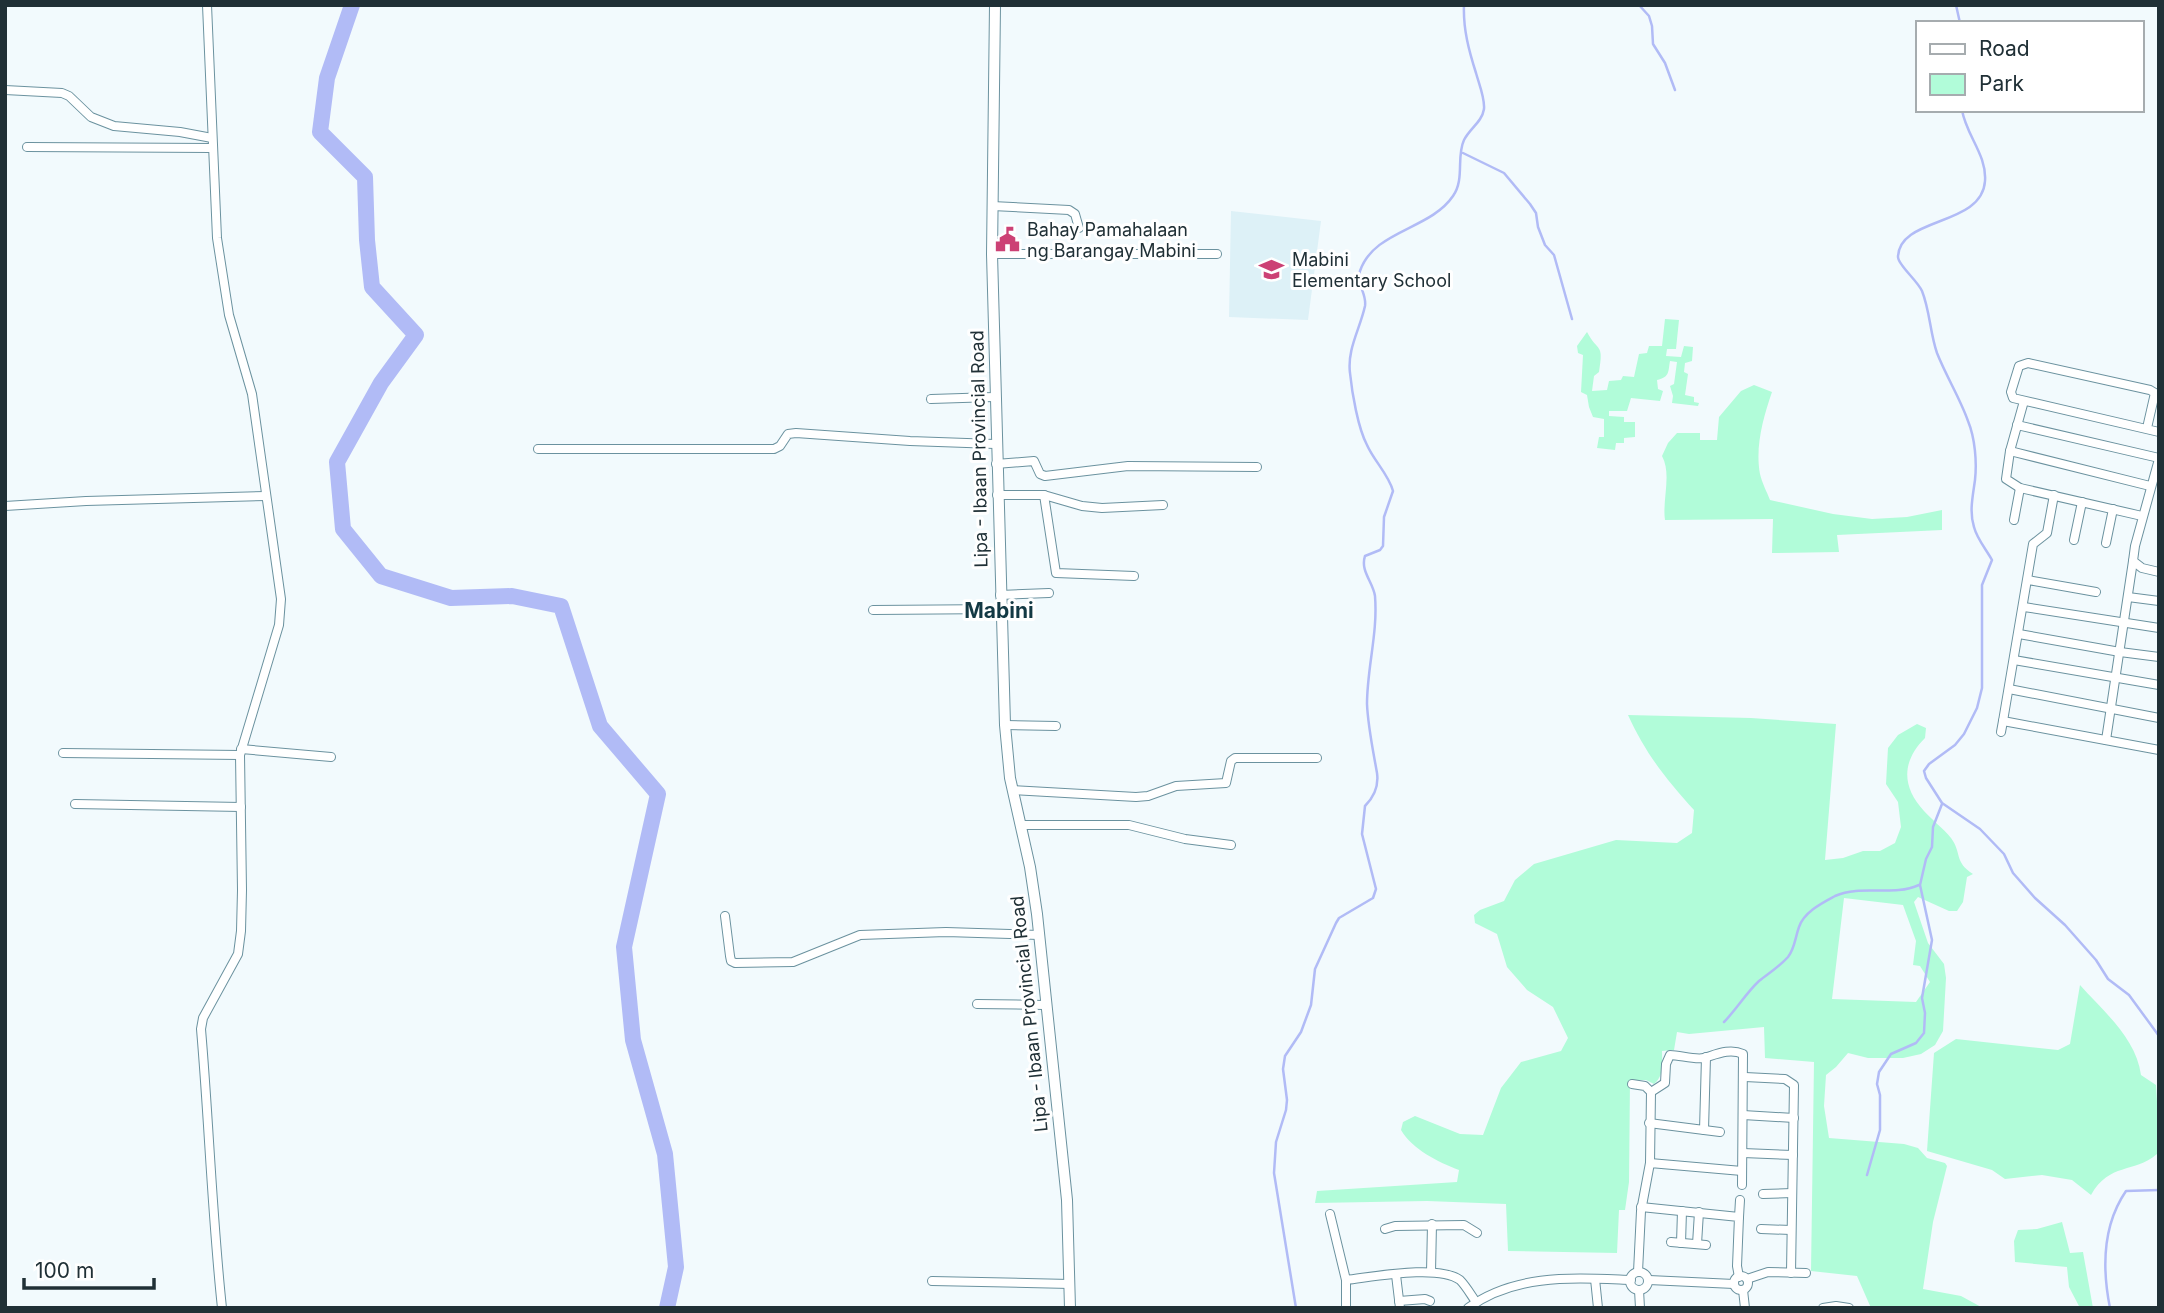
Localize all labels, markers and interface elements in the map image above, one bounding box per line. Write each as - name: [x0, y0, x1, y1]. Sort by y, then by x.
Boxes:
- legend: [1916, 21, 2143, 112]
- text: Road: [1979, 36, 2030, 61]
- text: Park: [1979, 71, 2024, 96]
- place label: Bahay Pamahalaan ng Barangay Mabini: [1027, 219, 1196, 261]
- public building icon: Bahay Pamahalaan ng Barangay Mabini: [993, 225, 1021, 253]
- place label: Mabini Elementary School: [1292, 249, 1451, 291]
- school or university icon: Mabini Elementary School: [1258, 255, 1286, 283]
- street label: Lipa - Ibaan Provincial Road: [966, 330, 992, 568]
- district label: Mabini: [964, 598, 1034, 623]
- street label: Lipa - Ibaan Provincial Road: [1006, 895, 1052, 1133]
- scale bar: [24, 1246, 154, 1290]
- text: 100 m: [35, 1258, 94, 1283]

